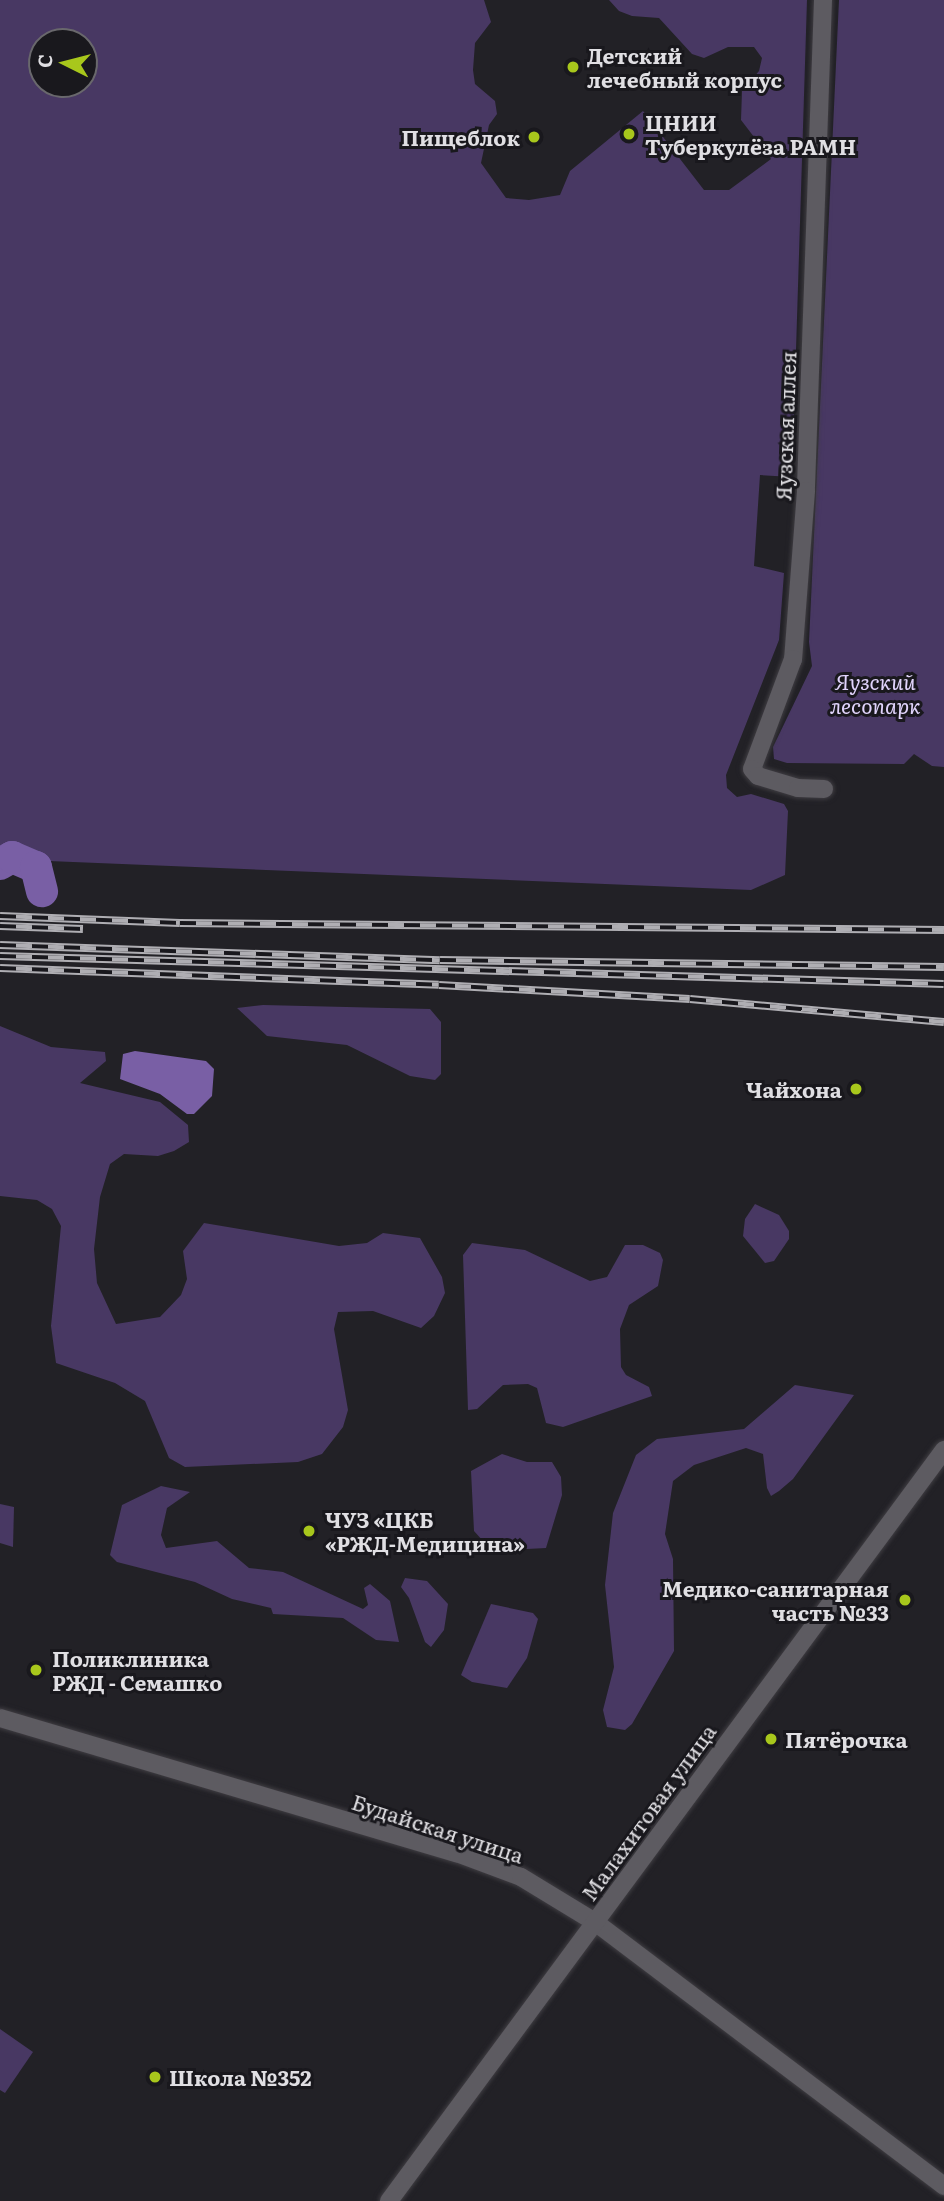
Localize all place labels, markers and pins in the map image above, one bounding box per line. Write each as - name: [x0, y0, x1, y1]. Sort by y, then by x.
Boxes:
- place label: Детский лечебный корпус: [587, 42, 782, 92]
- marker: Детский лечебный корпус: [565, 59, 581, 75]
- place label: ЦНИИ Туберкулёза РАМН: [645, 109, 856, 159]
- place label: Пищеблок: [401, 124, 520, 150]
- marker: ЦНИИ Туберкулёза РАМН: [619, 124, 639, 144]
- marker: Пищеблок: [526, 129, 542, 145]
- place label: Чайхона: [746, 1076, 842, 1102]
- marker: Чайхона: [848, 1081, 864, 1097]
- place label: ЧУЗ «ЦКБ «РЖД-Медицина»: [325, 1506, 525, 1556]
- marker: ЧУЗ «ЦКБ «РЖД-Медицина»: [299, 1521, 319, 1541]
- place label: Медико-санитарная часть №33: [662, 1575, 889, 1625]
- marker: Медико-санитарная часть №33: [895, 1590, 915, 1610]
- place label: Поликлиника РЖД - Семашко: [52, 1645, 222, 1695]
- marker: Поликлиника РЖД - Семашко: [26, 1660, 46, 1680]
- place label: Пятёрочка: [785, 1726, 908, 1752]
- marker: Пятёрочка: [763, 1731, 779, 1747]
- place label: Школа №352: [169, 2064, 312, 2090]
- marker: Школа №352: [147, 2069, 163, 2085]

